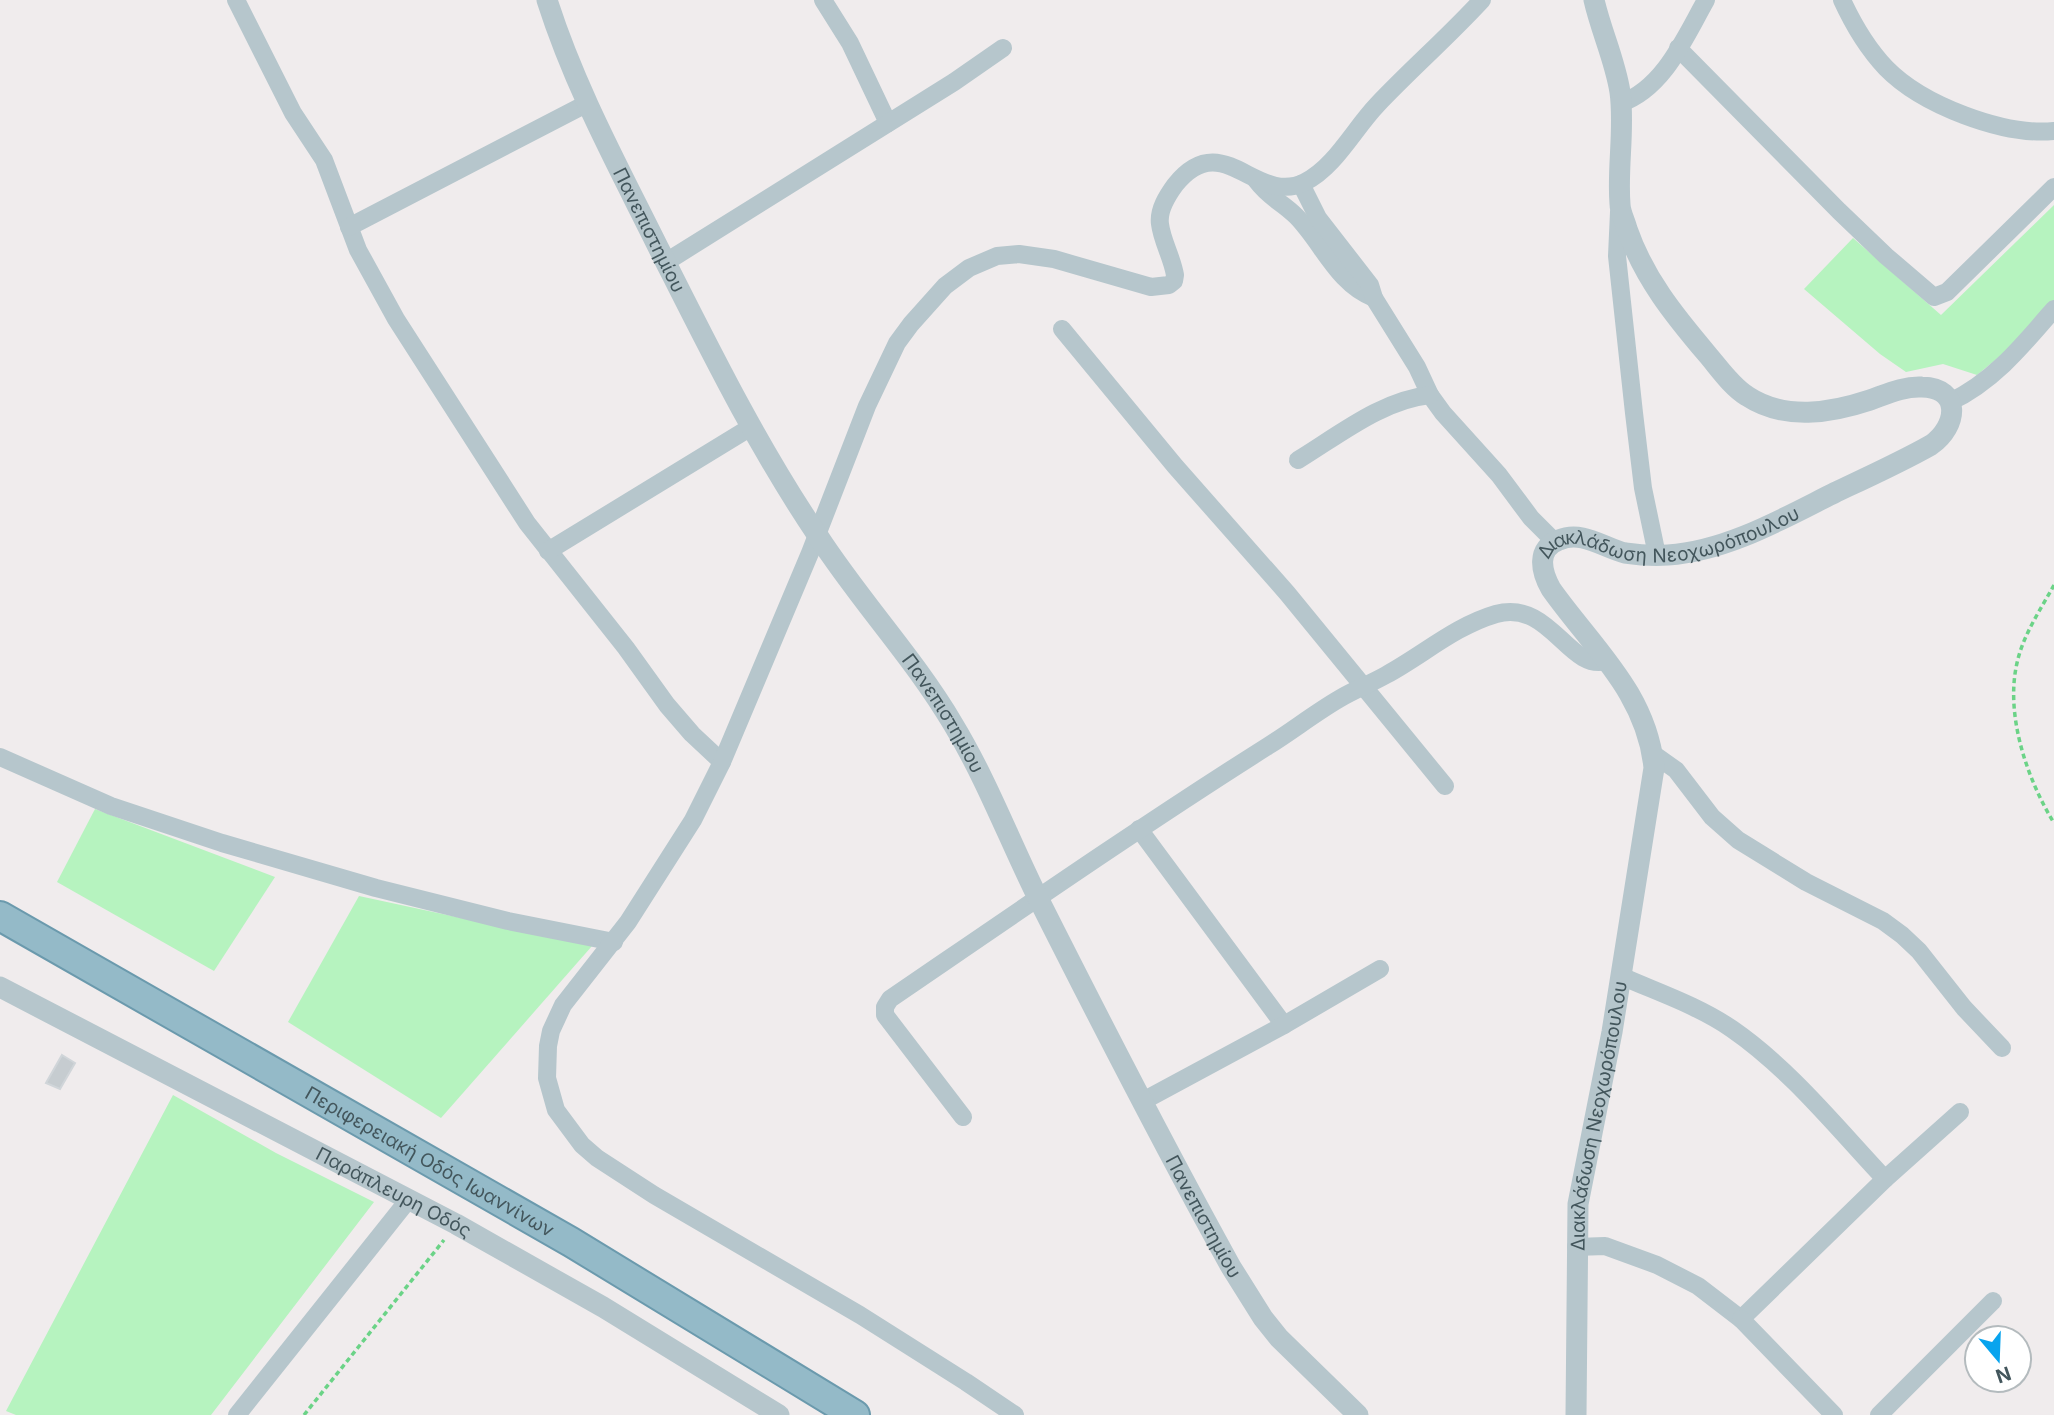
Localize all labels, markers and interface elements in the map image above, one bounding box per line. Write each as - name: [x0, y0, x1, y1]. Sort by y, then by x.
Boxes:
- street label: Πανεπιστημίου: [609, 164, 690, 296]
- street label: Διακλάδωση Νεοχωρόπουλου: [1532, 501, 1803, 567]
- street label: Πανεπιστημίου: [897, 649, 989, 777]
- street label: Διακλάδωση Νεοχωρόπουλου: [1566, 979, 1631, 1251]
- street label: Περιφερειακή Οδός Ιωαννίνων: [301, 1081, 558, 1242]
- street label: Παράπλευρη Οδός: [312, 1142, 476, 1242]
- street label: Πανεπιστημίου: [1161, 1151, 1246, 1282]
- north arrow: [1963, 1324, 2033, 1394]
- text: N: [1993, 1361, 2014, 1388]

